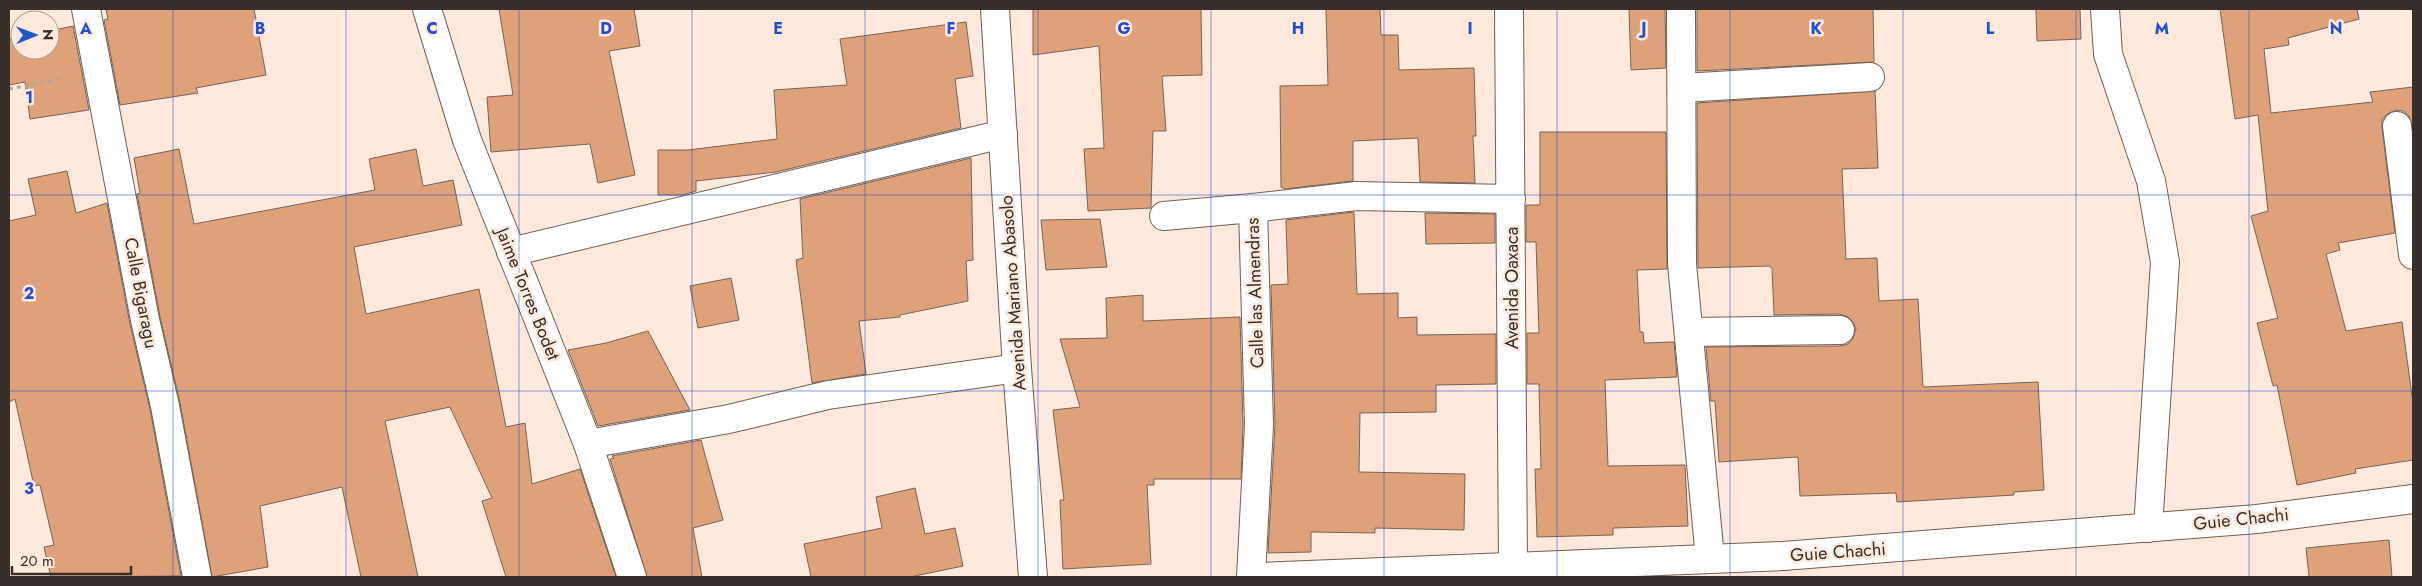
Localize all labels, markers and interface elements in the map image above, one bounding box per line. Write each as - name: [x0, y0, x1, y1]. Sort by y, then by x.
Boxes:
- north arrow: [10, 10, 60, 60]
- text: A: [79, 17, 92, 40]
- text: B: [255, 17, 265, 40]
- text: C: [426, 17, 438, 40]
- text: D: [600, 17, 612, 40]
- text: E: [773, 17, 783, 40]
- text: F: [947, 17, 955, 40]
- text: G: [1117, 17, 1131, 40]
- text: H: [1292, 17, 1304, 40]
- text: I: [1467, 17, 1473, 40]
- text: J: [1638, 17, 1647, 40]
- text: K: [1810, 17, 1822, 40]
- text: L: [1986, 17, 1995, 40]
- text: M: [2155, 17, 2169, 40]
- text: N: [2330, 17, 2342, 40]
- text: N: [38, 29, 58, 41]
- text: 1: [25, 86, 33, 109]
- street label: Avenida Mariano Abasolo: [993, 194, 1033, 391]
- street label: Calle las Almendras: [1239, 217, 1271, 369]
- street label: Jaime Torres Bodet: [489, 222, 567, 365]
- street label: Avenida Oaxaca: [1499, 227, 1525, 349]
- street label: Calle Bigaragu: [118, 235, 164, 351]
- text: 2: [24, 282, 34, 305]
- text: 3: [24, 477, 34, 500]
- street label: Guie Chachi: [2192, 501, 2290, 537]
- street label: Guie Chachi: [1789, 536, 1887, 568]
- scale bar: [12, 544, 131, 576]
- text: 20 m: [20, 550, 54, 572]

